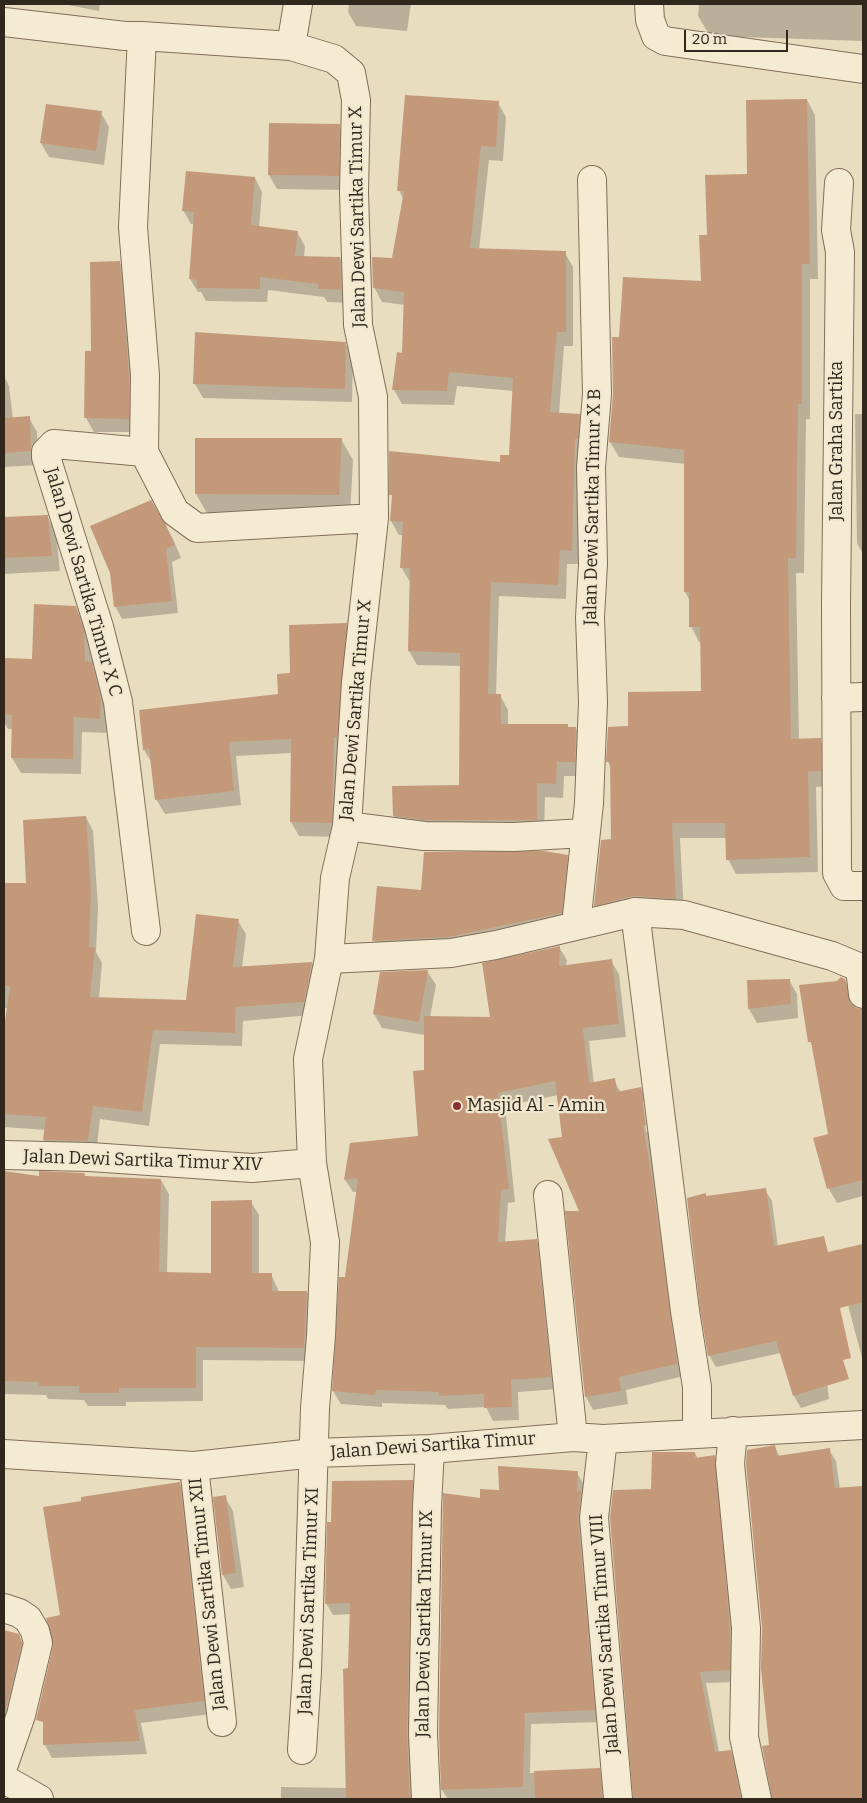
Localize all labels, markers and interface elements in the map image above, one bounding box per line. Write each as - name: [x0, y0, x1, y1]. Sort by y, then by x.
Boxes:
- scale bar: [687, 20, 791, 52]
- text: 20 m: [692, 30, 727, 48]
- street label: Jalan Dewi Sartika Timur X: [345, 106, 371, 328]
- street label: Jalan Graha Sartika: [826, 361, 848, 521]
- street label: Jalan Dewi Sartika Timur X B: [580, 388, 606, 626]
- street label: Jalan Dewi Sartika Timur X C: [40, 465, 126, 699]
- street label: Jalan Dewi Sartika Timur X: [336, 599, 376, 821]
- place label: Masjid Al - Amin: [467, 1095, 605, 1117]
- marker: Masjid Al - Amin: [451, 1100, 463, 1112]
- street label: Jalan Dewi Sartika Timur XIV: [23, 1146, 263, 1176]
- street label: Jalan Dewi Sartika Timur: [330, 1428, 536, 1464]
- street label: Jalan Dewi Sartika Timur XII: [185, 1477, 231, 1711]
- street label: Jalan Dewi Sartika Timur XI: [294, 1487, 324, 1715]
- street label: Jalan Dewi Sartika Timur IX: [412, 1510, 438, 1738]
- street label: Jalan Dewi Sartika Timur VIII: [586, 1513, 624, 1755]

